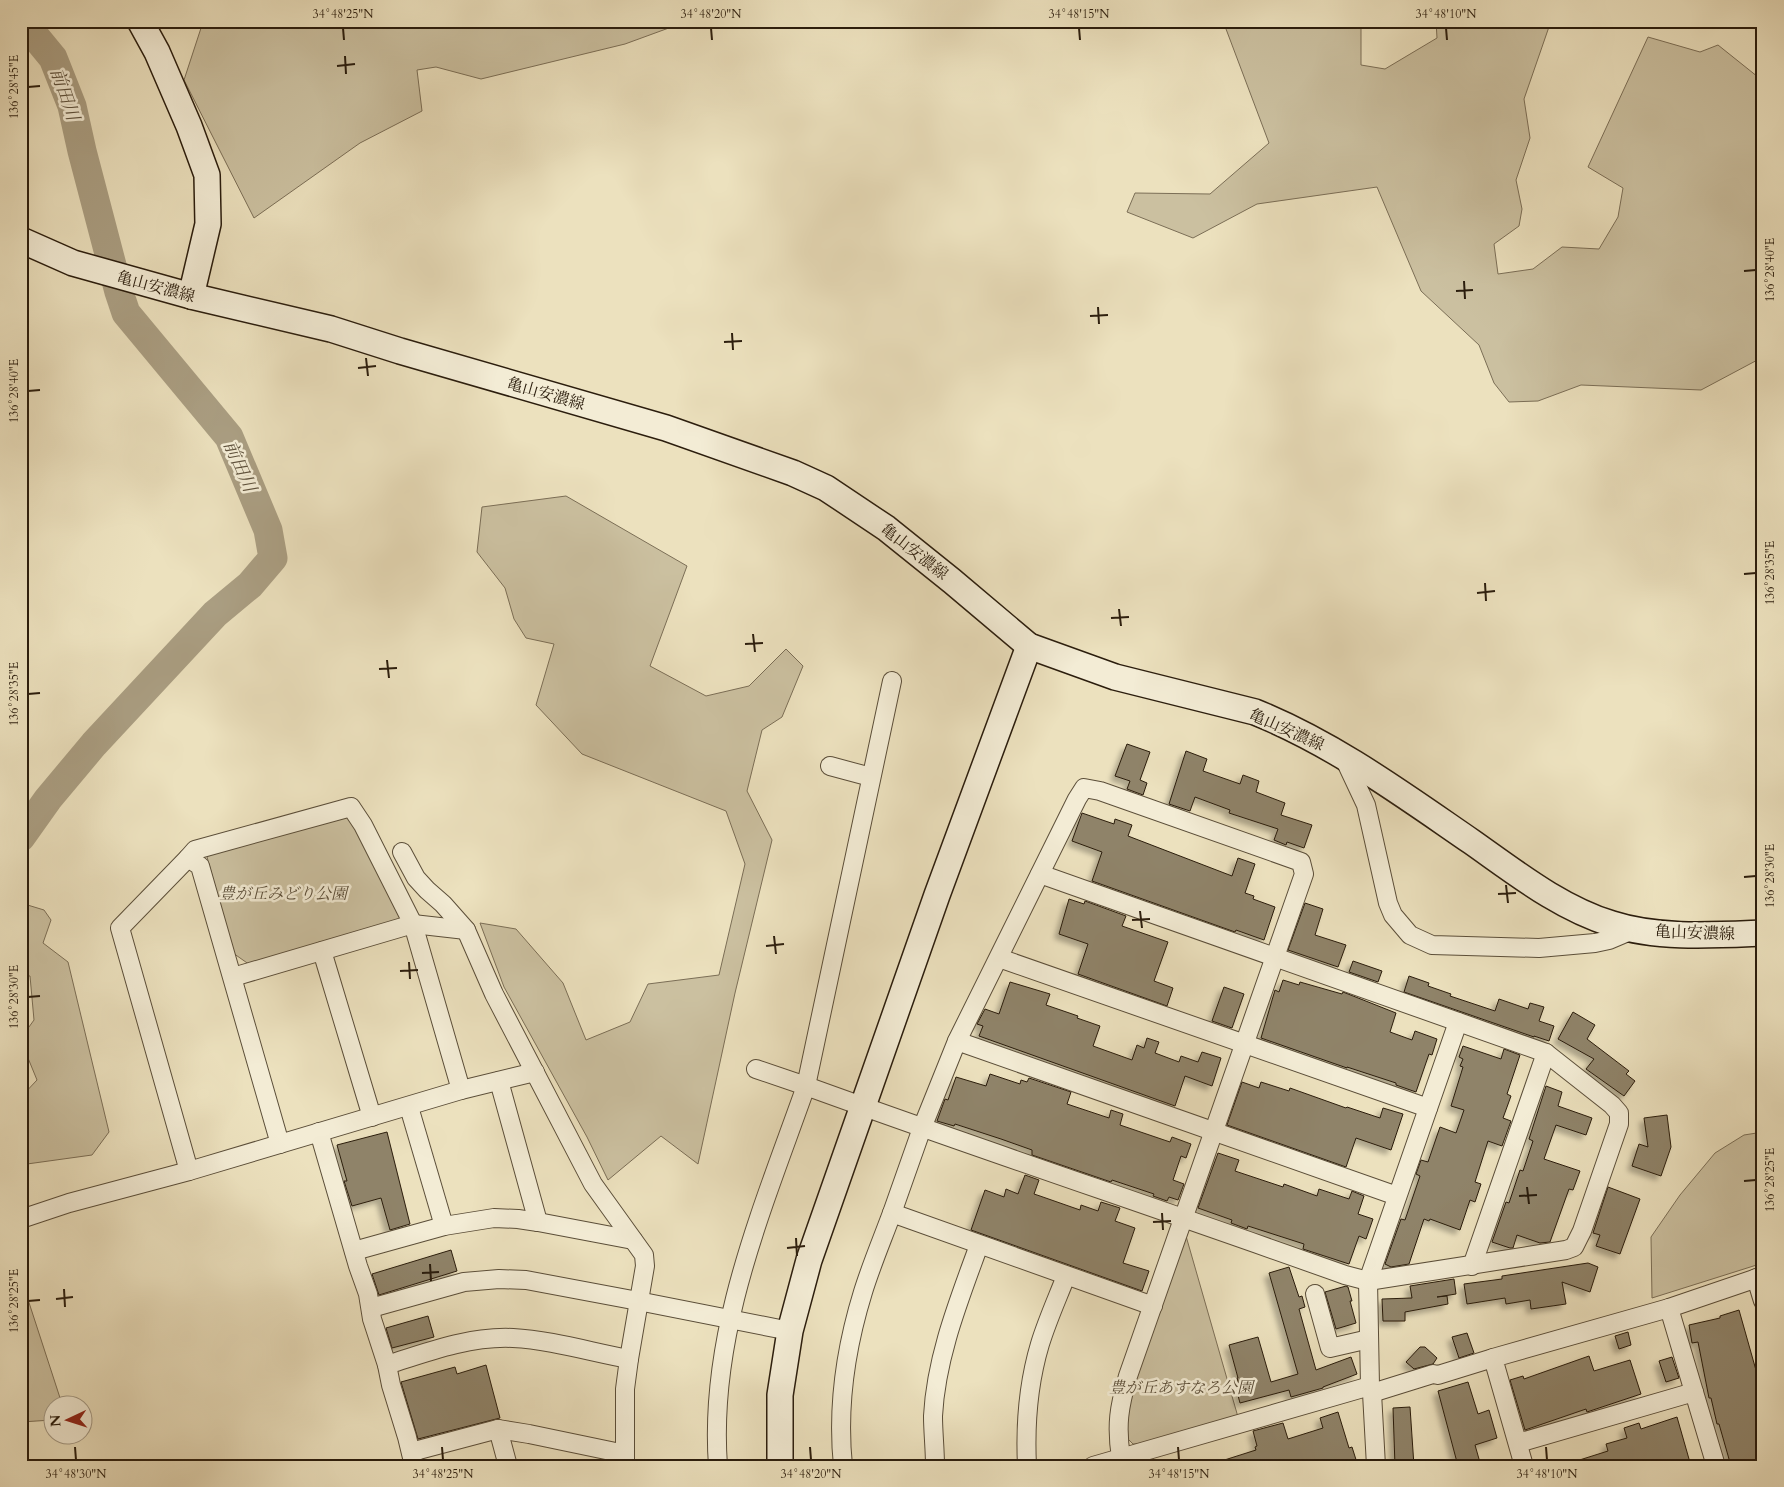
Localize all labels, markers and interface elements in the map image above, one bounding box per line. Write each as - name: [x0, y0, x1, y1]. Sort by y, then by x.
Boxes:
- text: 34°48'25"N: [313, 6, 374, 22]
- text: 34°48'20"N: [681, 6, 742, 22]
- text: 34°48'15"N: [1049, 6, 1110, 22]
- text: 34°48'10"N: [1416, 6, 1477, 22]
- text: 136°28'45"E: [6, 55, 22, 119]
- water label: 前田川: [44, 65, 86, 126]
- text: 136°28'40"E: [1762, 238, 1778, 302]
- street label: 亀山安濃線: [114, 266, 197, 308]
- text: 136°28'40"E: [6, 359, 22, 423]
- street label: 亀山安濃線: [504, 372, 587, 416]
- water label: 前田川: [217, 436, 263, 498]
- street label: 亀山安濃線: [876, 518, 953, 585]
- text: 136°28'35"E: [1762, 541, 1778, 605]
- text: 136°28'35"E: [6, 662, 22, 726]
- street label: 亀山安濃線: [1246, 704, 1328, 756]
- text: 136°28'30"E: [1762, 844, 1778, 908]
- park label: 豊が丘みどり公園: [219, 883, 350, 905]
- street label: 亀山安濃線: [1655, 921, 1735, 945]
- text: 136°28'30"E: [6, 965, 22, 1029]
- text: 136°28'25"E: [1762, 1148, 1778, 1212]
- text: 136°28'25"E: [6, 1269, 22, 1333]
- park label: 豊が丘あすなろ公園: [1109, 1377, 1256, 1399]
- north arrow: [42, 1394, 92, 1444]
- text: N: [46, 1414, 65, 1428]
- text: 34°48'30"N: [46, 1466, 107, 1482]
- text: 34°48'25"N: [413, 1466, 474, 1482]
- text: 34°48'20"N: [781, 1466, 842, 1482]
- text: 34°48'15"N: [1149, 1466, 1210, 1482]
- text: 34°48'10"N: [1517, 1466, 1578, 1482]

